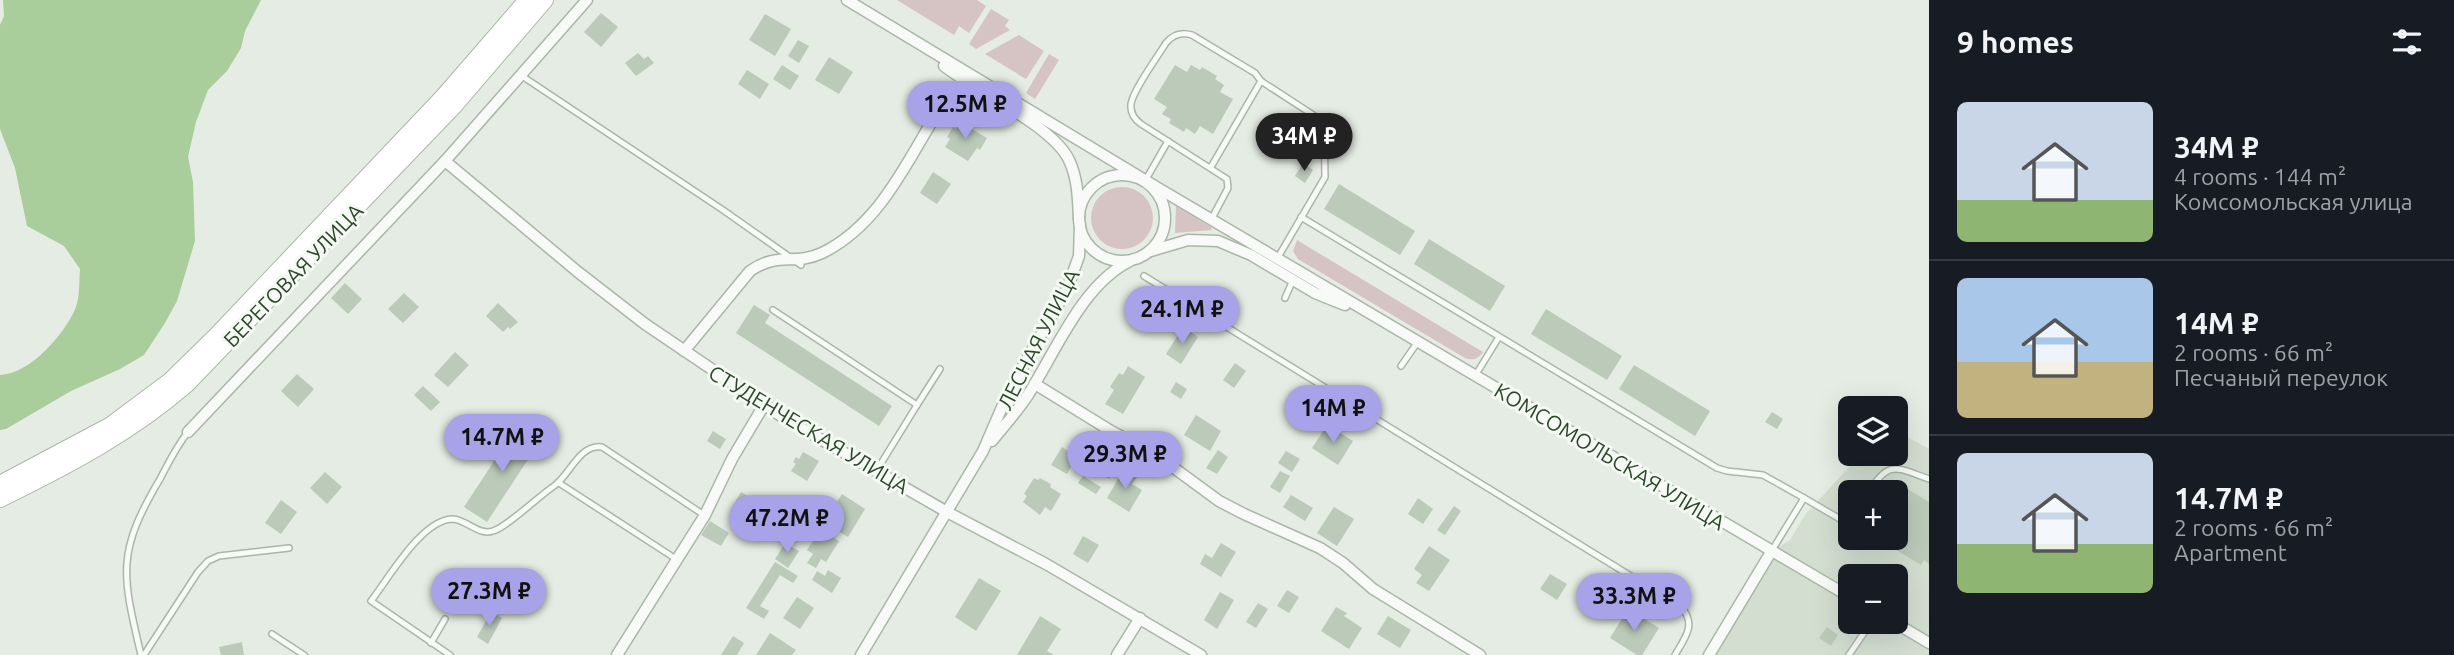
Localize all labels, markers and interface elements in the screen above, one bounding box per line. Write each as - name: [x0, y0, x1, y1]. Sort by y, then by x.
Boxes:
- icon: filters: [2388, 23, 2426, 61]
- text: 9 homes: [1957, 25, 2074, 59]
- pin: 12.5M ₽: [900, 82, 1030, 141]
- text: 12.5M ₽: [923, 91, 1007, 116]
- pin: 34M ₽: [1255, 114, 1353, 173]
- text: 34M ₽: [1272, 123, 1336, 148]
- icon: home: [2013, 130, 2097, 214]
- text: 34M ₽: [2174, 130, 2259, 164]
- text: 4 rooms · 144 m²: [2174, 164, 2346, 189]
- text: Комсомольская улица: [2174, 189, 2412, 214]
- street label: БЕРЕГОВАЯ УЛИЦА: [218, 198, 368, 352]
- street label: ЛЕСНАЯ УЛИЦА: [992, 264, 1084, 413]
- pin: 24.1M ₽: [1117, 286, 1247, 346]
- text: 24.1M ₽: [1140, 296, 1224, 321]
- icon: home: [2013, 306, 2097, 390]
- text: 14M ₽: [2174, 306, 2259, 340]
- text: 2 rooms · 66 m²: [2174, 340, 2333, 365]
- street label: СТУДЕНЧЕСКАЯ УЛИЦА: [705, 360, 914, 498]
- text: Песчаный переулок: [2174, 365, 2388, 390]
- street label: КОМСОМОЛЬСКАЯ УЛИЦА: [1490, 378, 1730, 535]
- pin: 14M ₽: [1284, 386, 1382, 445]
- text: 14M ₽: [1301, 395, 1365, 420]
- map controls: [1838, 396, 1908, 634]
- button: layers: [1838, 396, 1908, 466]
- pin: 14.7M ₽: [437, 414, 567, 474]
- text: 14.7M ₽: [460, 424, 544, 449]
- pin: 29.3M ₽: [1060, 432, 1190, 491]
- text: 29.3M ₽: [1083, 441, 1167, 466]
- button: +: [1838, 480, 1908, 550]
- icon: home: [2013, 481, 2097, 565]
- text: 14.7M ₽: [2174, 481, 2283, 515]
- pin: 47.2M ₽: [722, 496, 852, 555]
- text: 47.2M ₽: [745, 505, 829, 530]
- text: 2 rooms · 66 m²: [2174, 515, 2333, 540]
- text: Apartment: [2174, 540, 2287, 565]
- button: −: [1838, 564, 1908, 634]
- pin: 27.3M ₽: [424, 568, 554, 628]
- pin: 33.3M ₽: [1569, 574, 1699, 633]
- text: 27.3M ₽: [447, 578, 531, 603]
- text: 33.3M ₽: [1592, 583, 1676, 608]

